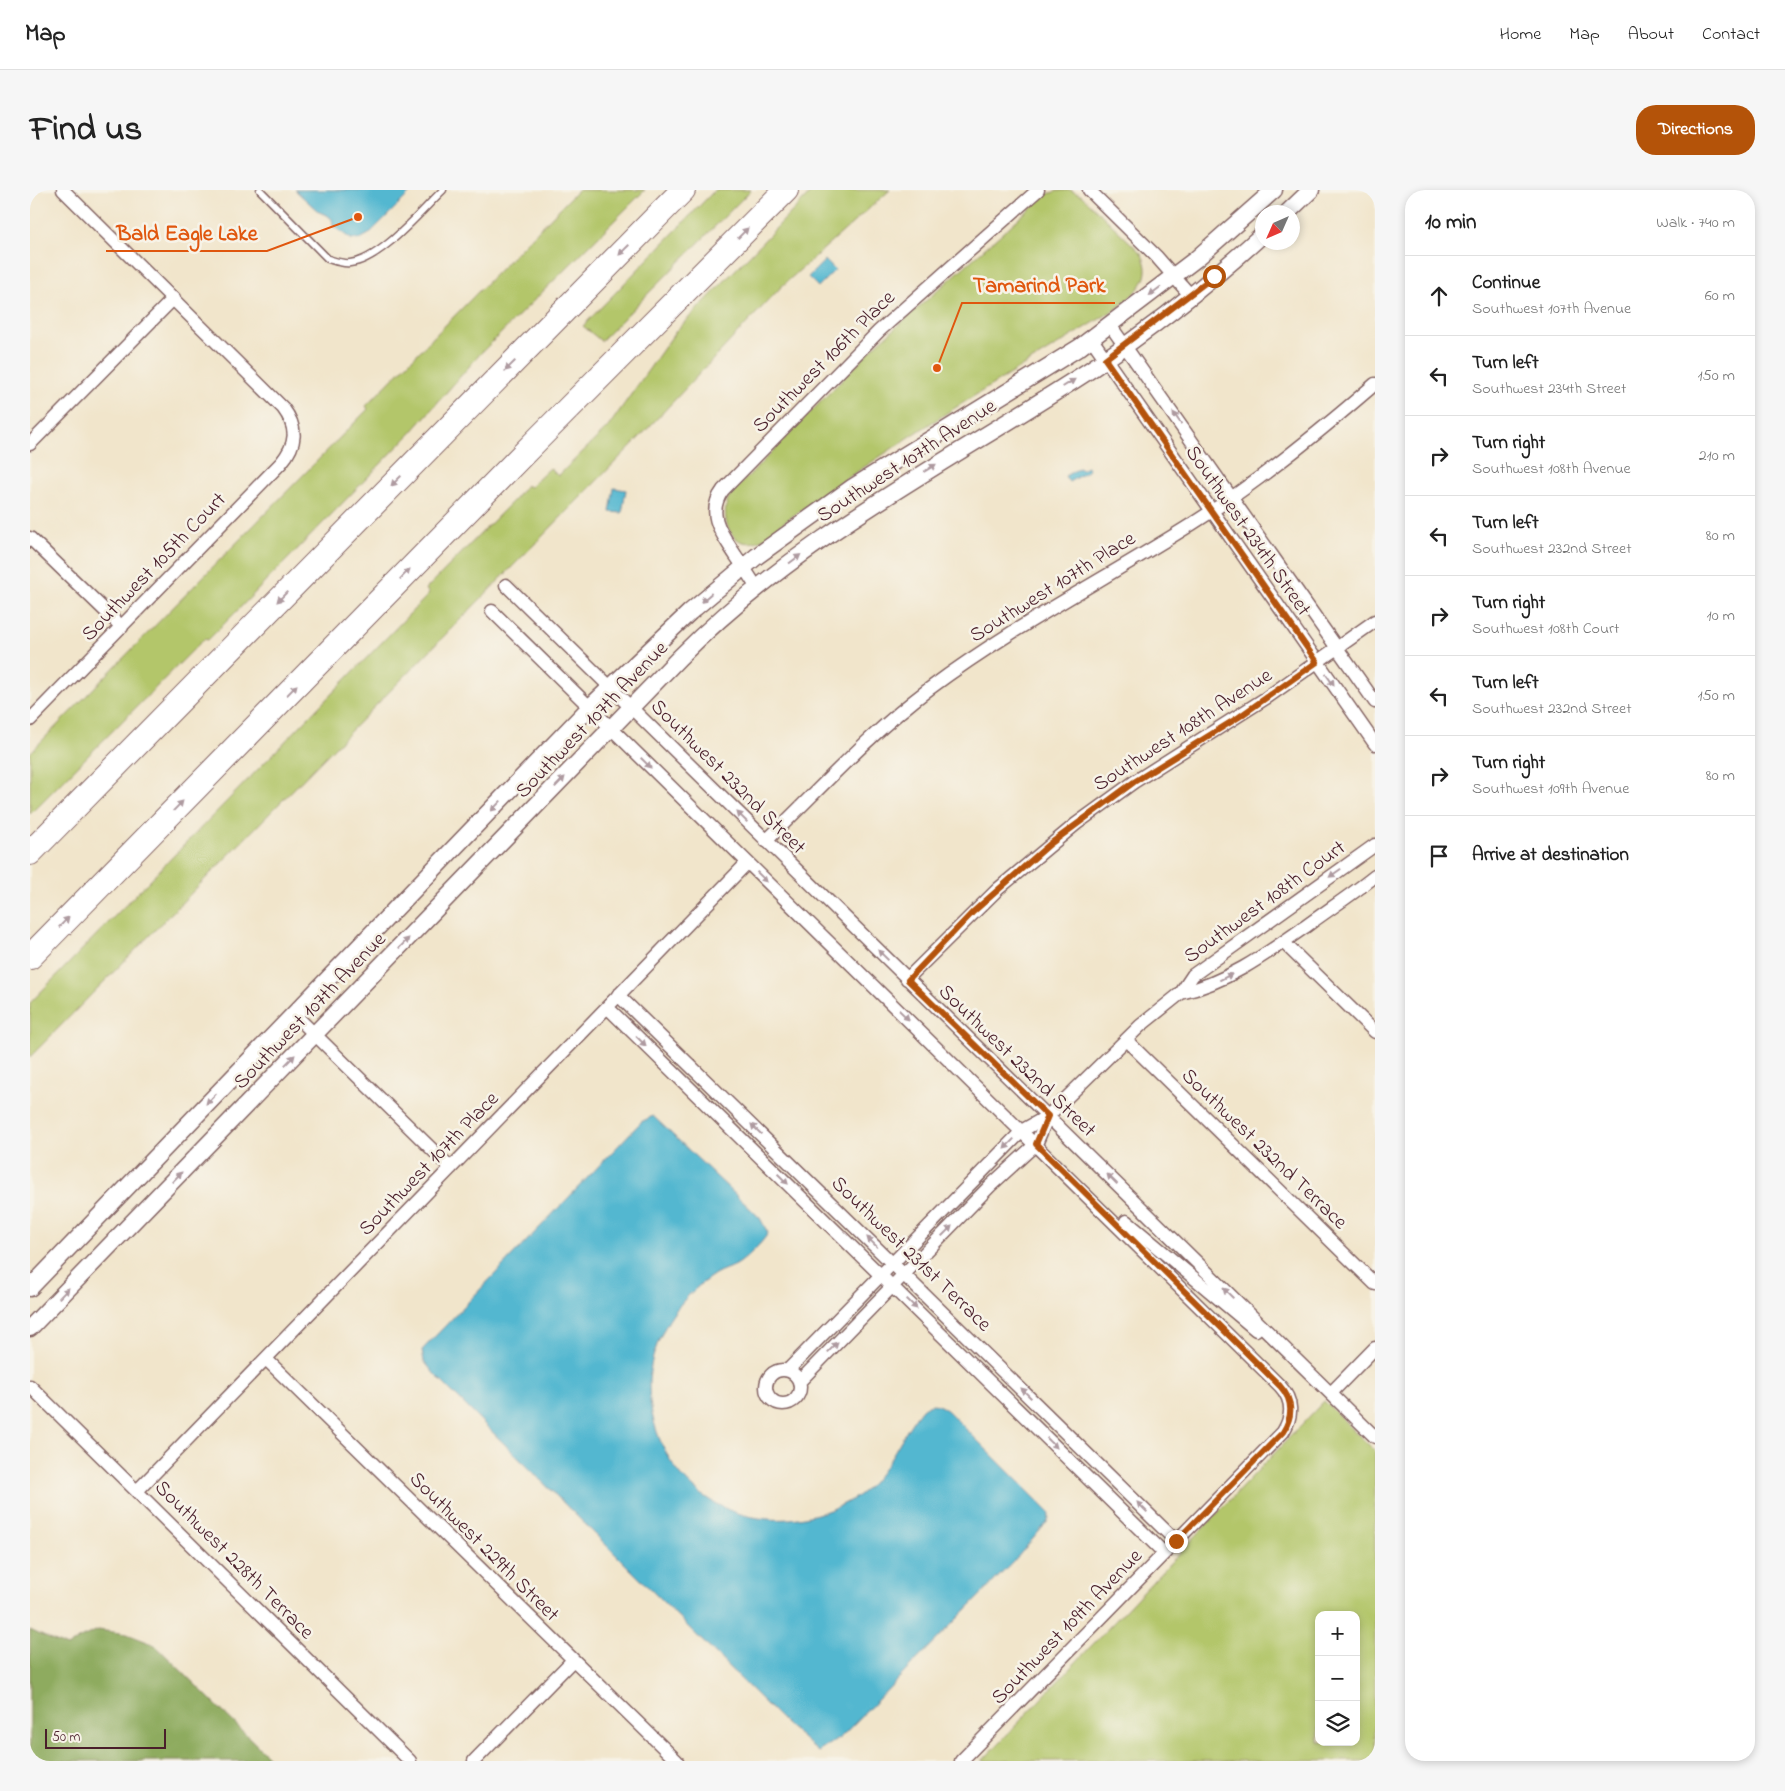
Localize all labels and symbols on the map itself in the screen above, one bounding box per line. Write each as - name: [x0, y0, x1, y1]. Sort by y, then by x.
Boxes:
- north arrow: [1255, 205, 1300, 250]
- callout: Bald Eagle Lake: [106, 214, 267, 251]
- text: Bald Eagle Lake: [115, 219, 259, 252]
- one-way arrow: [737, 227, 749, 239]
- one-way arrow: [619, 243, 631, 255]
- route start: [1203, 265, 1226, 288]
- callout: Tamarind Park: [962, 266, 1115, 303]
- text: Tamarind Park: [973, 271, 1107, 303]
- street label: Southwest 106th Place: [746, 284, 903, 441]
- one-way arrow: [1148, 286, 1162, 296]
- one-way arrow: [505, 359, 517, 371]
- one-way arrow: [1062, 379, 1075, 388]
- street label: Southwest 107th Avenue: [811, 392, 1003, 531]
- one-way arrow: [1172, 411, 1182, 425]
- street label: Southwest 234th Street: [1177, 440, 1318, 623]
- one-way arrow: [923, 463, 937, 472]
- one-way arrow: [391, 475, 403, 487]
- street label: Southwest 105th Court: [75, 486, 234, 649]
- street label: Southwest 107th Place: [964, 524, 1142, 651]
- one-way arrow: [788, 553, 801, 564]
- one-way arrow: [399, 568, 411, 580]
- one-way arrow: [277, 591, 289, 603]
- one-way arrow: [700, 593, 713, 604]
- street label: Southwest 107th Avenue: [509, 634, 676, 806]
- street label: Southwest 108th Avenue: [1088, 661, 1279, 800]
- one-way arrow: [1324, 673, 1334, 686]
- one-way arrow: [286, 684, 298, 696]
- street label: Southwest 232nd Street: [643, 693, 812, 862]
- one-way arrow: [640, 757, 652, 769]
- one-way arrow: [554, 776, 566, 788]
- one-way arrow: [490, 799, 502, 811]
- one-way arrow: [172, 800, 184, 812]
- one-way arrow: [736, 811, 748, 823]
- street label: Southwest 108th Court: [1178, 834, 1352, 972]
- one-way arrow: [1328, 868, 1342, 878]
- one-way arrow: [756, 871, 768, 883]
- one-way arrow: [58, 916, 70, 928]
- street label: Southwest 107th Avenue: [227, 925, 394, 1097]
- one-way arrow: [397, 938, 409, 950]
- one-way arrow: [877, 949, 889, 961]
- one-way arrow: [1219, 973, 1234, 981]
- street label: Southwest 232nd Street: [931, 978, 1102, 1145]
- one-way arrow: [897, 1009, 909, 1021]
- one-way arrow: [635, 1035, 647, 1047]
- one-way arrow: [284, 1054, 296, 1066]
- street label: Southwest 232nd Terrace: [1174, 1062, 1354, 1237]
- street label: Southwest 107th Place: [352, 1085, 507, 1243]
- one-way arrow: [205, 1093, 217, 1105]
- one-way arrow: [750, 1123, 762, 1135]
- one-way arrow: [1003, 1138, 1015, 1150]
- street label: Southwest 231st Terrace: [824, 1170, 998, 1340]
- one-way arrow: [171, 1171, 183, 1183]
- one-way arrow: [776, 1173, 788, 1185]
- one-way arrow: [1106, 1173, 1118, 1185]
- one-way arrow: [941, 1225, 953, 1237]
- one-way arrow: [867, 1236, 879, 1248]
- one-way arrow: [58, 1287, 70, 1299]
- one-way arrow: [1222, 1287, 1234, 1299]
- one-way arrow: [905, 1298, 917, 1310]
- one-way arrow: [827, 1341, 839, 1353]
- one-way arrow: [1020, 1387, 1032, 1399]
- one-way arrow: [1046, 1437, 1058, 1449]
- street label: Southwest 229th Street: [402, 1465, 566, 1629]
- street label: Southwest 228th Terrace: [147, 1474, 321, 1647]
- one-way arrow: [1136, 1501, 1148, 1513]
- route end: [1165, 1530, 1188, 1553]
- street label: Southwest 109th Avenue: [985, 1542, 1150, 1712]
- scale bar: [45, 1726, 166, 1749]

